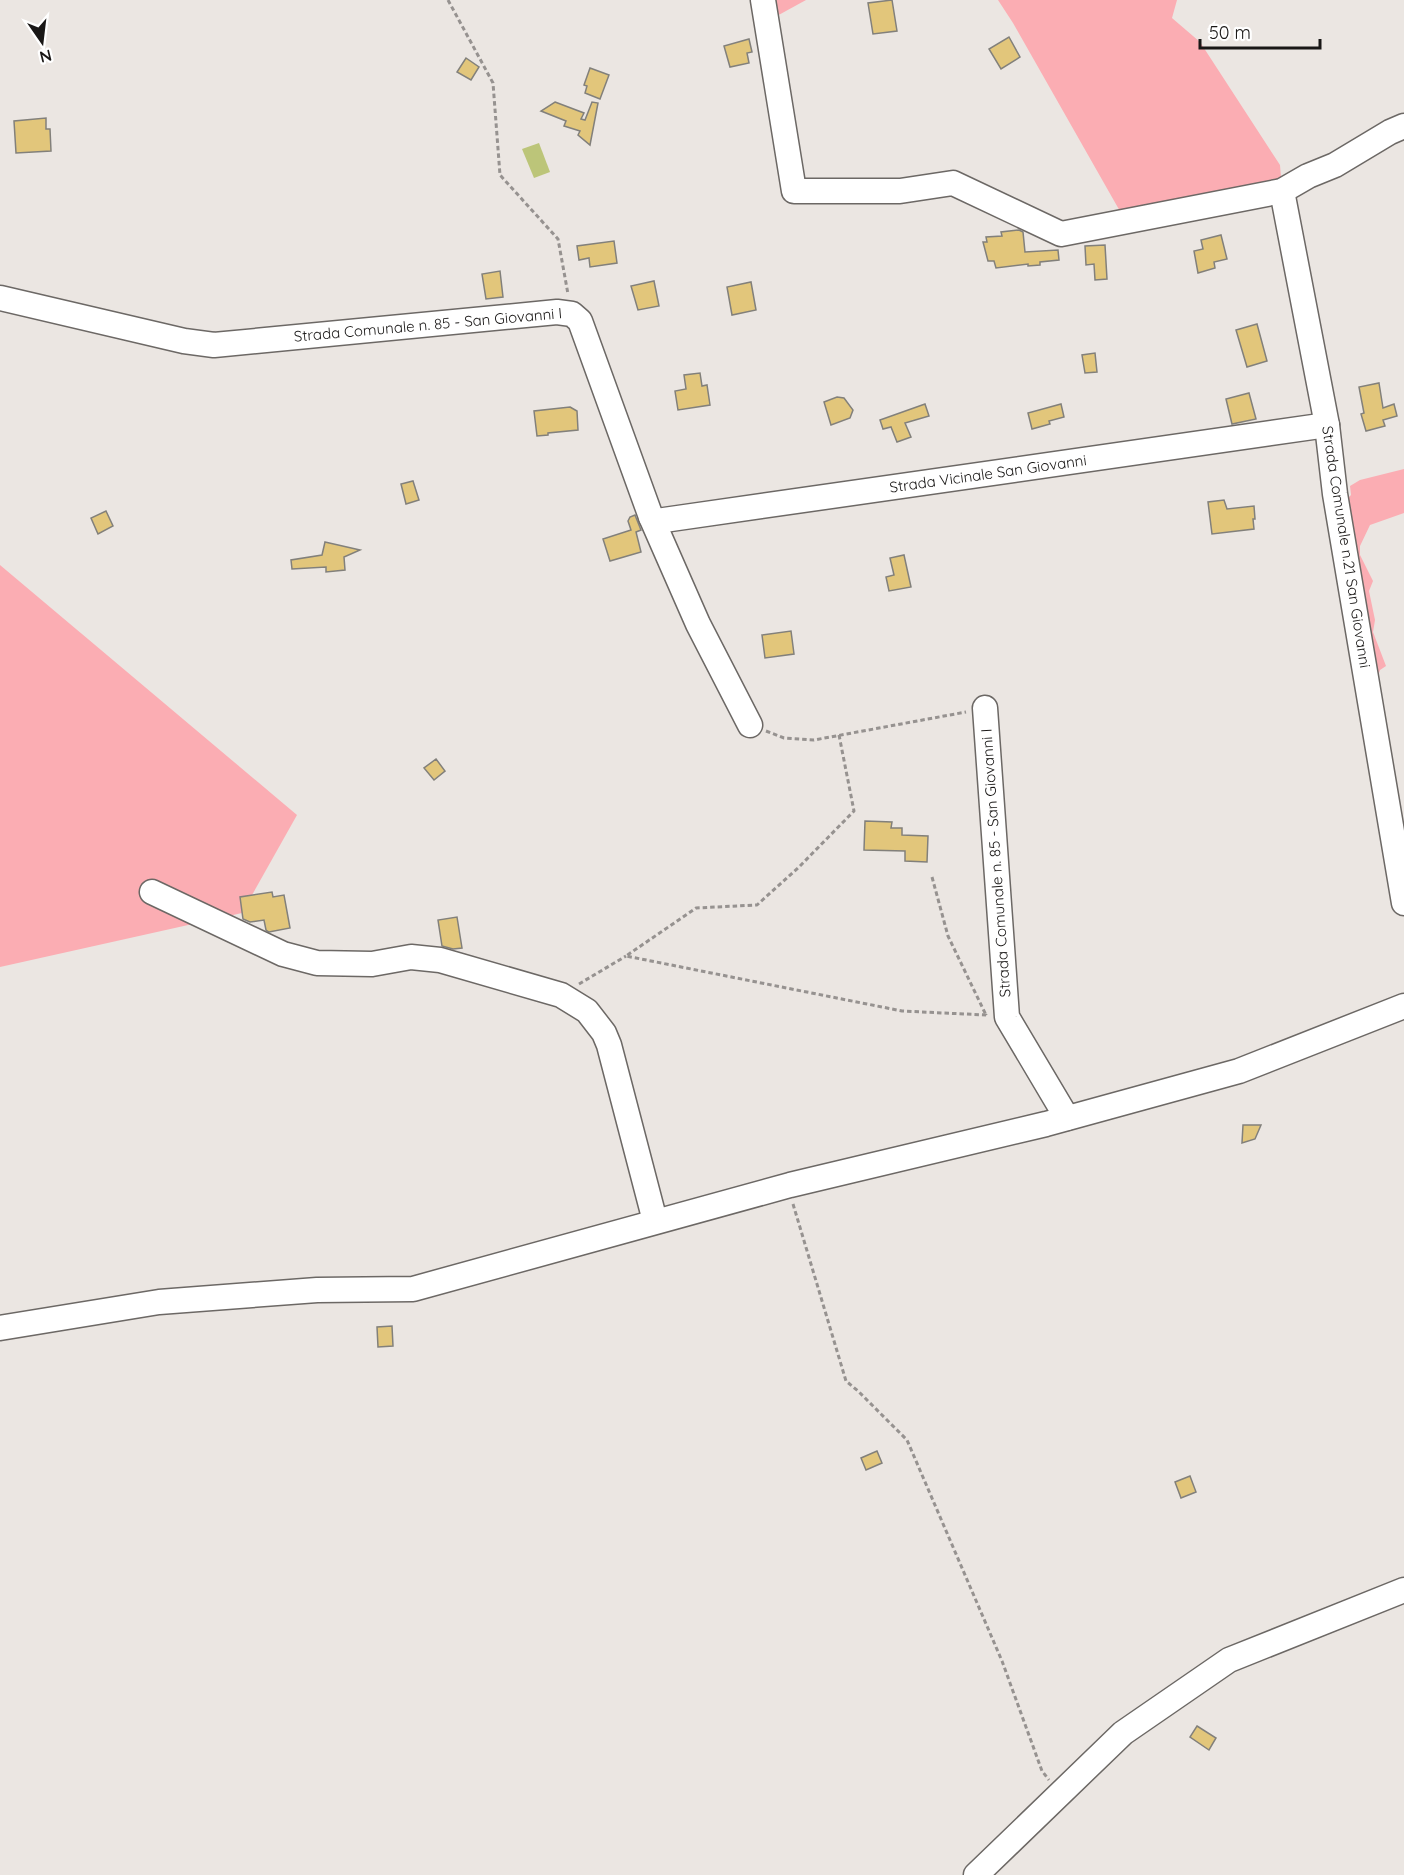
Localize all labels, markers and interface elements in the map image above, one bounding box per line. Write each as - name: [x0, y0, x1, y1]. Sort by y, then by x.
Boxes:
- north arrow: [12, 12, 72, 72]
- scale bar: [1200, 12, 1320, 50]
- text: 50 m: [1209, 21, 1251, 44]
- text: N: [38, 45, 54, 68]
- street label: Strada Comunale n. 85 - San Giovanni I: [293, 303, 563, 346]
- street label: Strada Comunale n.21 San Giovanni: [1318, 424, 1375, 669]
- street label: Strada Vicinale San Giovanni: [888, 450, 1088, 497]
- street label: Strada Comunale n. 85 - San Giovanni I: [977, 728, 1014, 998]

